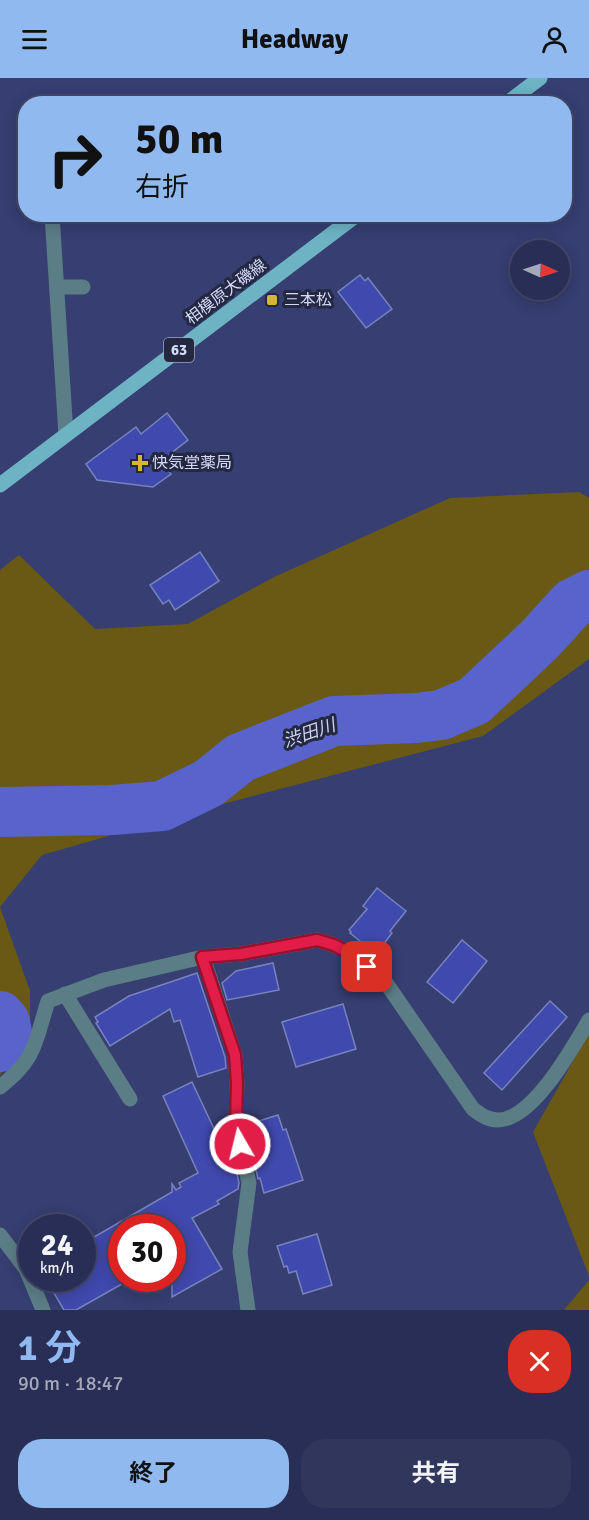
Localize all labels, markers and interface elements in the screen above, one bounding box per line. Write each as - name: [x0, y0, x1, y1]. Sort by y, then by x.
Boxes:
- icon: menu: [18, 23, 51, 56]
- text: Headway: [241, 23, 348, 56]
- icon: person: [538, 23, 571, 56]
- text: 50 m: [135, 114, 224, 165]
- icon: right: [36, 120, 114, 198]
- text: 右折: [135, 171, 189, 204]
- north arrow: [510, 240, 570, 300]
- map controls: [510, 240, 570, 300]
- street label: 相模原大磯線: [182, 255, 270, 329]
- place label: 三本松: [284, 290, 332, 310]
- marker: 三本松: [265, 293, 279, 307]
- road number: 63: [164, 338, 194, 362]
- place label: 快気堂薬局: [152, 453, 232, 473]
- marker: 快気堂薬局: [133, 456, 147, 470]
- water label: 渋田川: [280, 713, 340, 752]
- pin: [341, 941, 392, 992]
- icon: arrive: [350, 950, 383, 983]
- position arrow: [208, 1112, 272, 1176]
- speed limit sign: 30: [108, 1214, 186, 1292]
- text: 24: [41, 1227, 73, 1264]
- text: km/h: [40, 1259, 74, 1277]
- text: 1 分: [18, 1326, 81, 1371]
- button: close: [508, 1330, 571, 1393]
- text: 90 m · 18:47: [18, 1371, 123, 1396]
- button: 終了: [18, 1439, 289, 1508]
- button: 共有: [301, 1439, 571, 1508]

